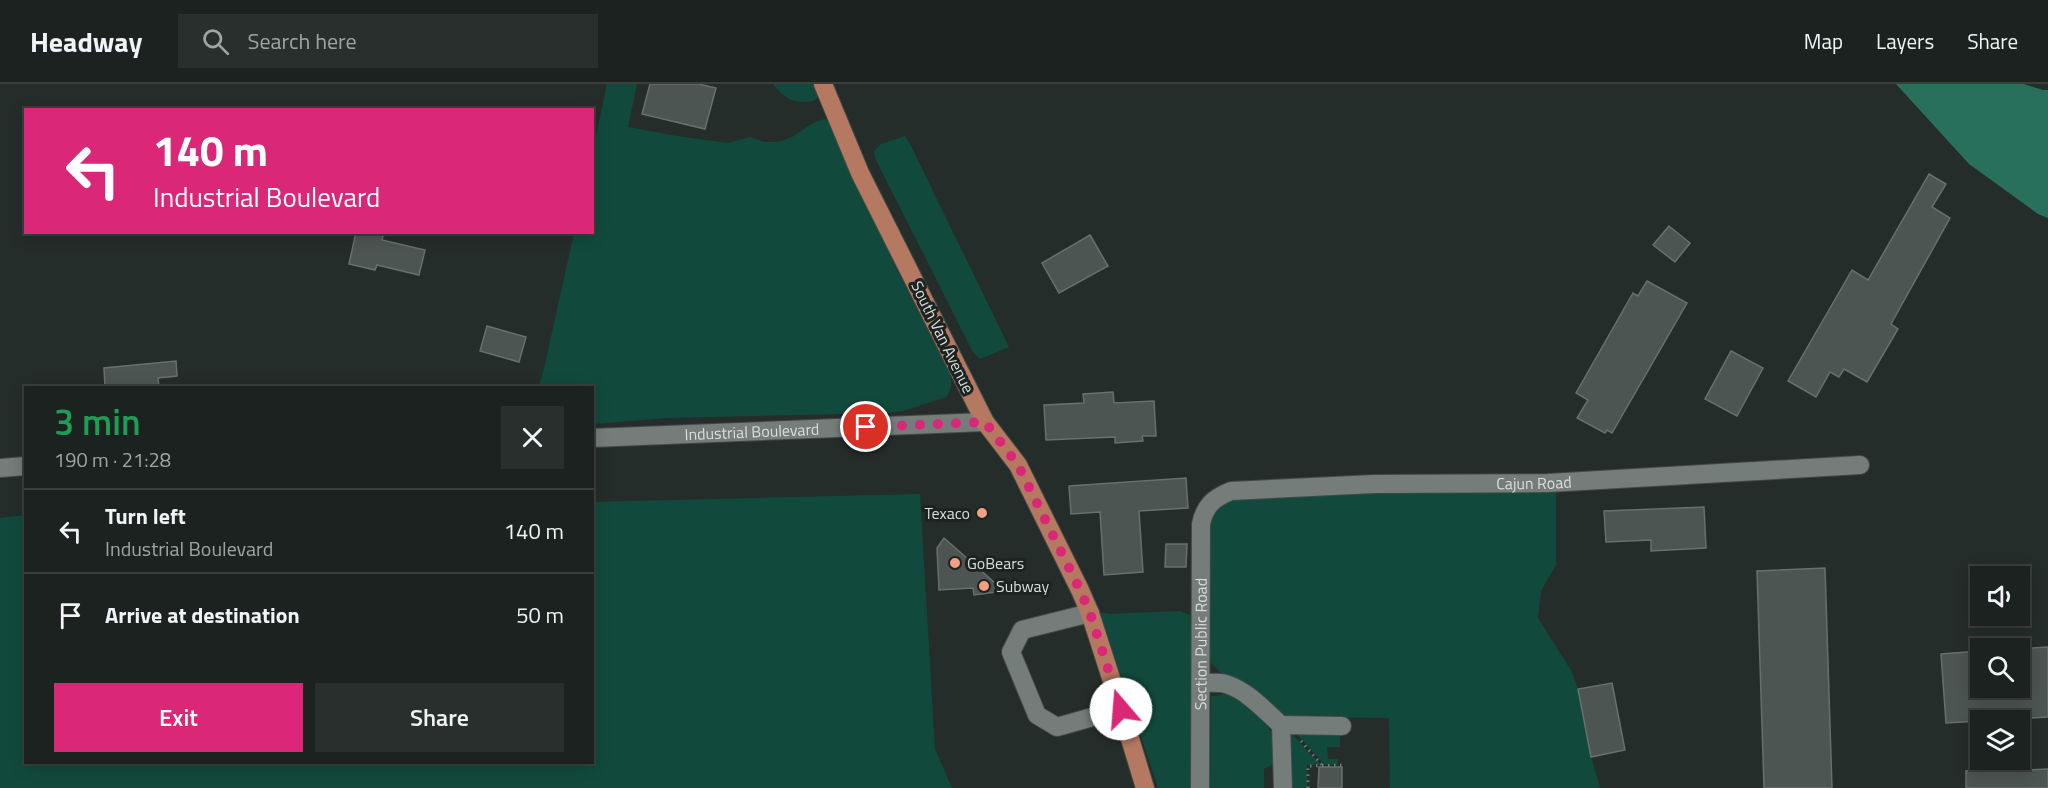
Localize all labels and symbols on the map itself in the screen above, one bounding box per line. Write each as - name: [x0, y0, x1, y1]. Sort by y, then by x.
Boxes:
- street label: South Van Avenue: [905, 277, 981, 397]
- pin: [840, 401, 891, 452]
- street label: Industrial Boulevard: [684, 417, 820, 446]
- street label: Cajun Road: [1496, 470, 1572, 495]
- place label: Texaco: [925, 501, 970, 525]
- marker: Texaco: [975, 506, 989, 520]
- place label: GoBears: [967, 551, 1024, 575]
- marker: GoBears: [948, 556, 962, 570]
- place label: Subway: [996, 574, 1050, 598]
- street label: Section Public Road: [1188, 578, 1213, 710]
- marker: Subway: [977, 579, 991, 593]
- position arrow: [1089, 677, 1153, 741]

